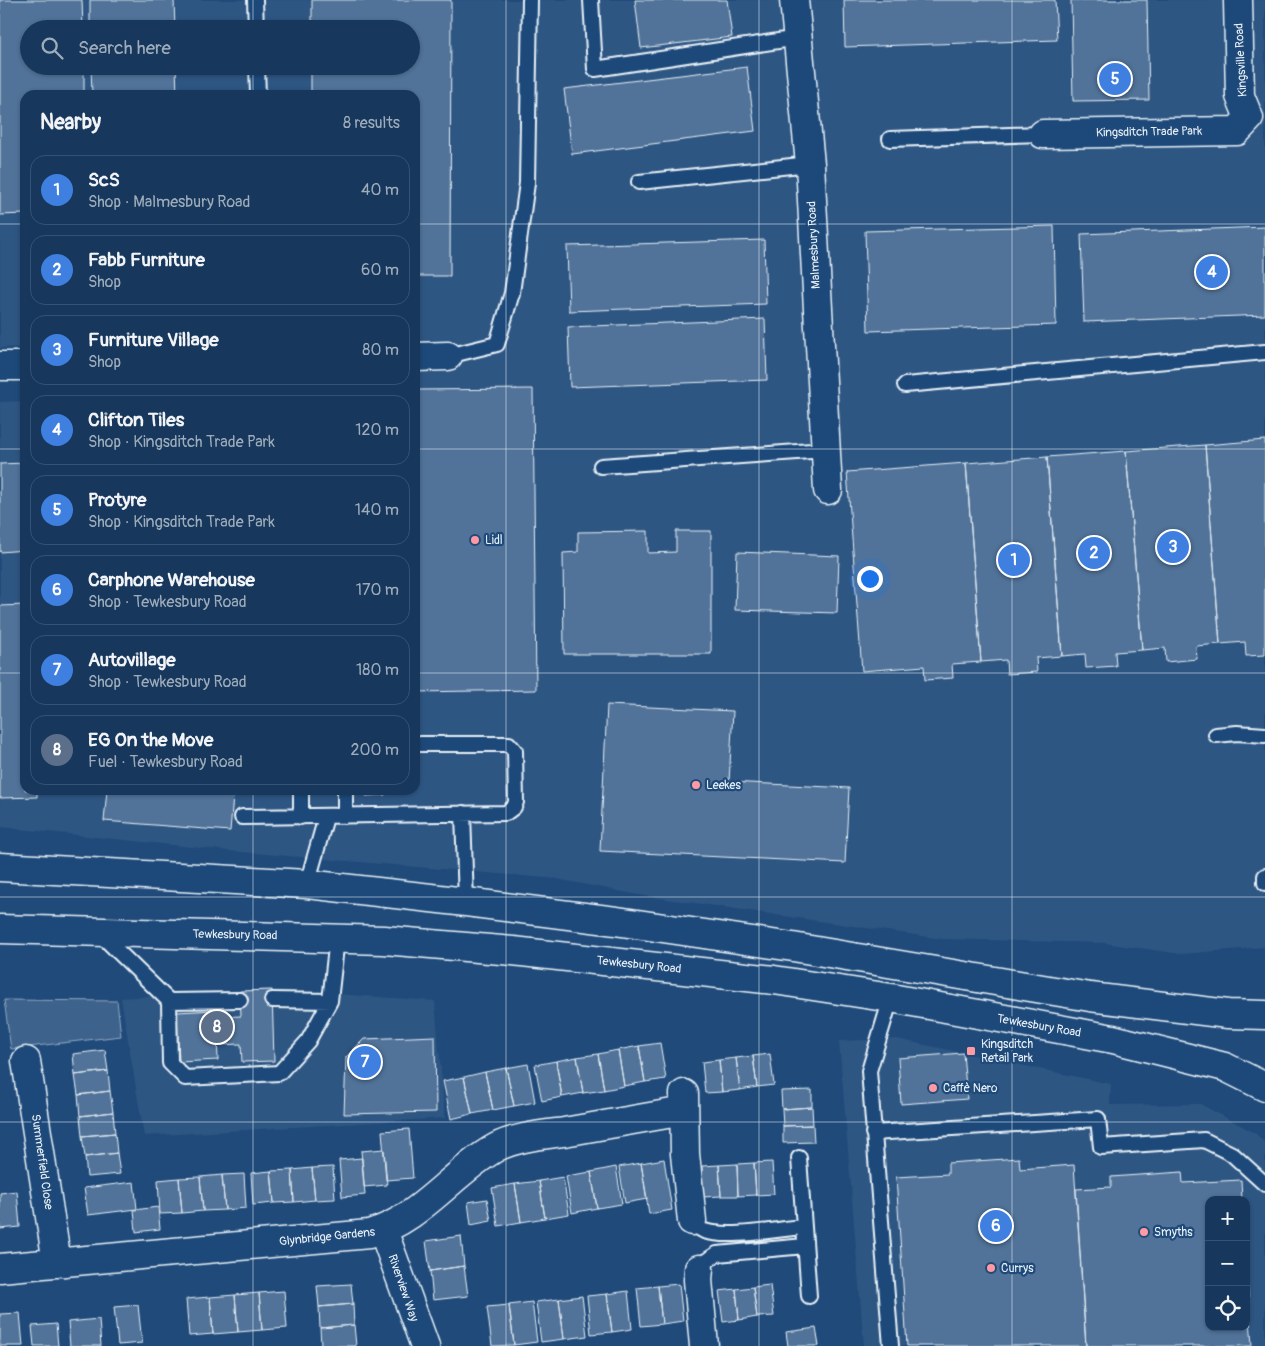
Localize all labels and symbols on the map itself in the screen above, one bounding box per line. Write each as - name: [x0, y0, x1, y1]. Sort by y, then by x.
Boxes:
- street label: Kingsville Road: [1232, 23, 1250, 97]
- pin: 5: [1099, 60, 1131, 98]
- street label: Kingsditch Trade Park: [1096, 124, 1202, 140]
- street label: Malmesbury Road: [804, 201, 824, 289]
- pin: 4: [1196, 253, 1228, 291]
- pin: 3: [1157, 528, 1189, 566]
- place label: Lidl: [485, 533, 503, 548]
- marker: Lidl: [469, 534, 481, 546]
- pin: 2: [1078, 534, 1110, 572]
- pin: 1: [998, 541, 1030, 579]
- your location: [857, 566, 883, 592]
- place label: Leekes: [706, 778, 742, 793]
- marker: Leekes: [690, 779, 702, 791]
- street label: Tewkesbury Road: [192, 927, 278, 943]
- street label: Tewkesbury Road: [596, 953, 682, 977]
- pin: 8: [201, 1008, 233, 1046]
- street label: Tewkesbury Road: [996, 1011, 1082, 1041]
- place label: Kingsditch Retail Park: [981, 1037, 1033, 1066]
- pin: 7: [349, 1043, 381, 1081]
- marker: Kingsditch Retail Park: [965, 1045, 977, 1057]
- place label: Caffè Nero: [943, 1081, 998, 1096]
- marker: Caffè Nero: [927, 1082, 939, 1094]
- street label: Summerfield Close: [28, 1113, 56, 1211]
- pin: 6: [980, 1207, 1012, 1245]
- street label: Glynbridge Gardens: [278, 1224, 376, 1249]
- place label: Smyths: [1154, 1225, 1193, 1240]
- marker: Smyths: [1138, 1226, 1150, 1238]
- street label: Riverview Way: [384, 1252, 422, 1324]
- place label: Currys: [1001, 1261, 1034, 1276]
- marker: Currys: [985, 1262, 997, 1274]

